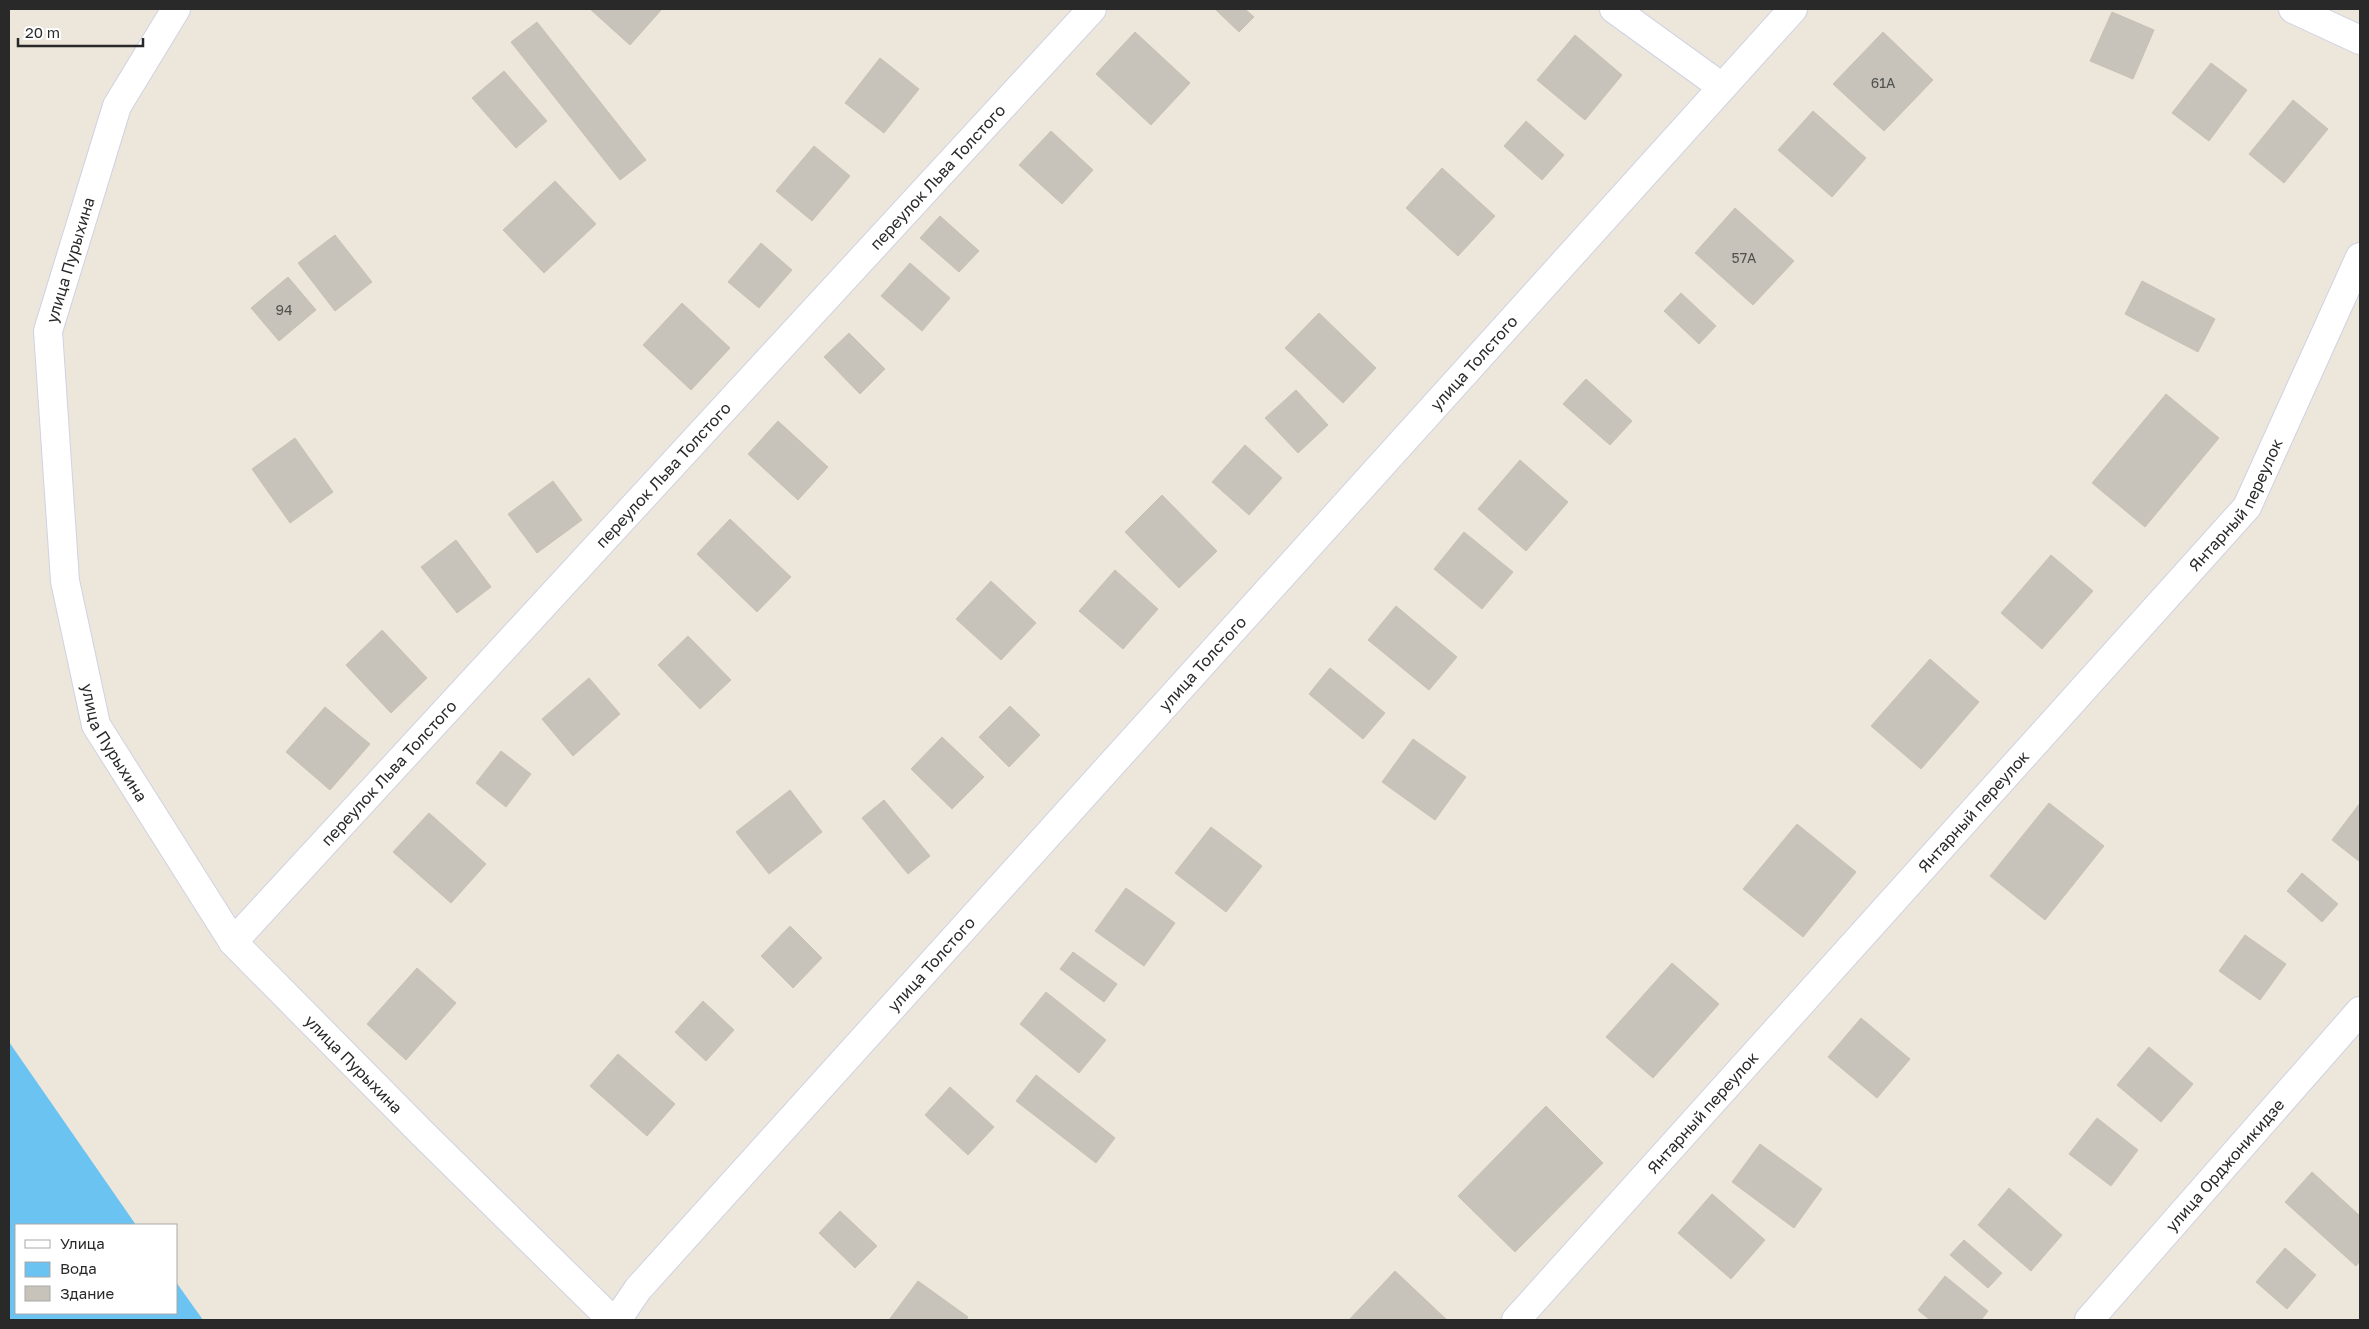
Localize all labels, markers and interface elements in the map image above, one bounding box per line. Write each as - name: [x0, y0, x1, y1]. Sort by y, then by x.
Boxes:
- scale bar: [18, 15, 142, 47]
- text: 20 m: [25, 23, 60, 41]
- house number: 61А: [1871, 74, 1896, 91]
- street label: переулок Льва Толстого: [865, 100, 1009, 254]
- street label: улица Пурыхина: [41, 195, 99, 325]
- house number: 57А: [1732, 249, 1757, 266]
- house number: 94: [275, 301, 293, 318]
- street label: улица Толстого: [1426, 311, 1522, 414]
- street label: переулок Льва Толстого: [591, 398, 735, 552]
- street label: Янтарный переулок: [2184, 435, 2287, 575]
- street label: улица Толстого: [1154, 612, 1250, 715]
- street label: улица Пурыхина: [77, 682, 152, 805]
- street label: переулок Льва Толстого: [317, 696, 461, 850]
- street label: Янтарный переулок: [1913, 746, 2033, 876]
- street label: улица Толстого: [883, 912, 979, 1016]
- street label: улица Пурыхина: [301, 1010, 407, 1118]
- street label: Янтарный переулок: [1643, 1048, 1762, 1178]
- street label: улица Орджоникидзе: [2161, 1095, 2288, 1236]
- legend: [15, 1224, 178, 1314]
- text: Улица: [60, 1234, 105, 1252]
- text: Вода: [60, 1259, 97, 1277]
- text: Здание: [60, 1284, 114, 1302]

